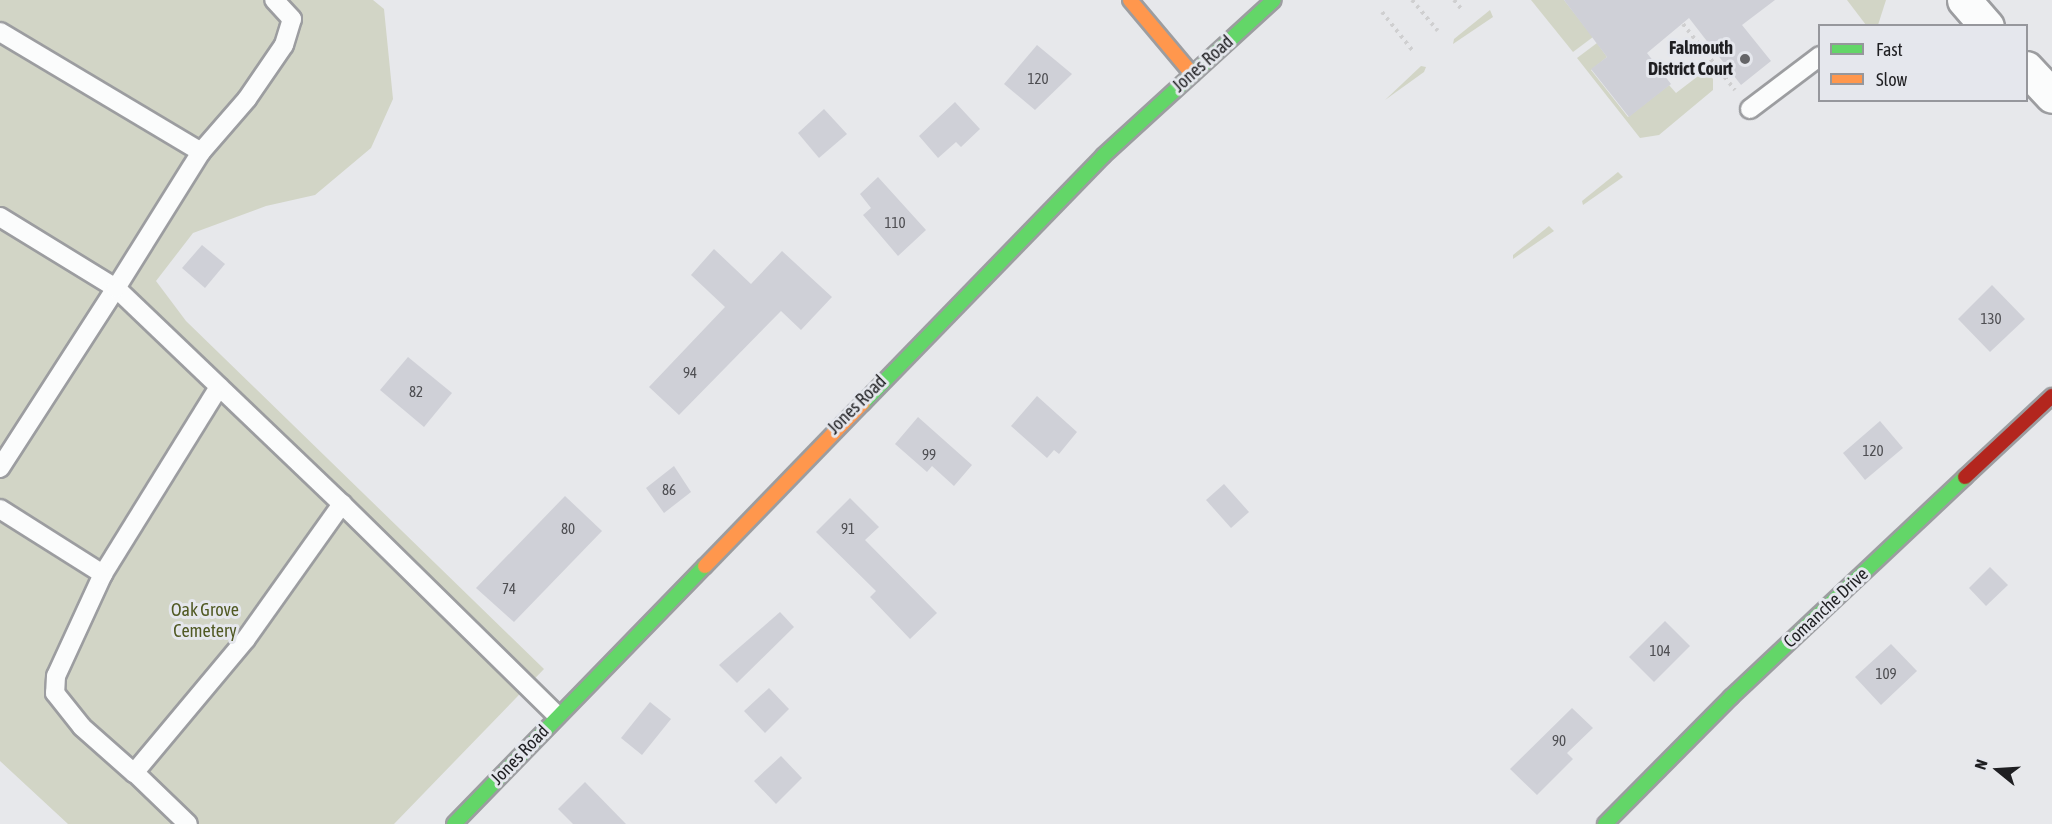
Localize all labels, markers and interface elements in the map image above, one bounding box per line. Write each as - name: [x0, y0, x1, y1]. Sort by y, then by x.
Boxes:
- legend: [1818, 24, 2028, 102]
- street label: Jones Road: [1168, 31, 1238, 97]
- place label: Falmouth District Court: [1648, 38, 1733, 80]
- text: Fast: [1876, 39, 1903, 60]
- marker: Falmouth District Court: [1738, 52, 1752, 66]
- text: Slow: [1876, 69, 1907, 90]
- house number: 120: [1027, 70, 1049, 88]
- house number: 110: [884, 214, 906, 232]
- house number: 130: [1980, 310, 2002, 328]
- house number: 94: [683, 364, 697, 382]
- street label: Jones Road: [823, 371, 891, 439]
- house number: 82: [409, 383, 423, 401]
- house number: 120: [1862, 442, 1884, 460]
- house number: 99: [922, 446, 936, 464]
- house number: 86: [662, 481, 676, 499]
- house number: 80: [561, 520, 575, 538]
- house number: 91: [841, 520, 855, 538]
- street label: Comanche Drive: [1779, 563, 1873, 653]
- house number: 74: [502, 580, 516, 598]
- park label: Oak Grove Cemetery: [171, 600, 239, 642]
- house number: 104: [1649, 642, 1671, 660]
- house number: 109: [1875, 665, 1897, 683]
- street label: Jones Road: [486, 721, 554, 789]
- house number: 90: [1552, 732, 1566, 750]
- north arrow: [1968, 740, 2028, 800]
- text: N: [1971, 757, 1991, 772]

